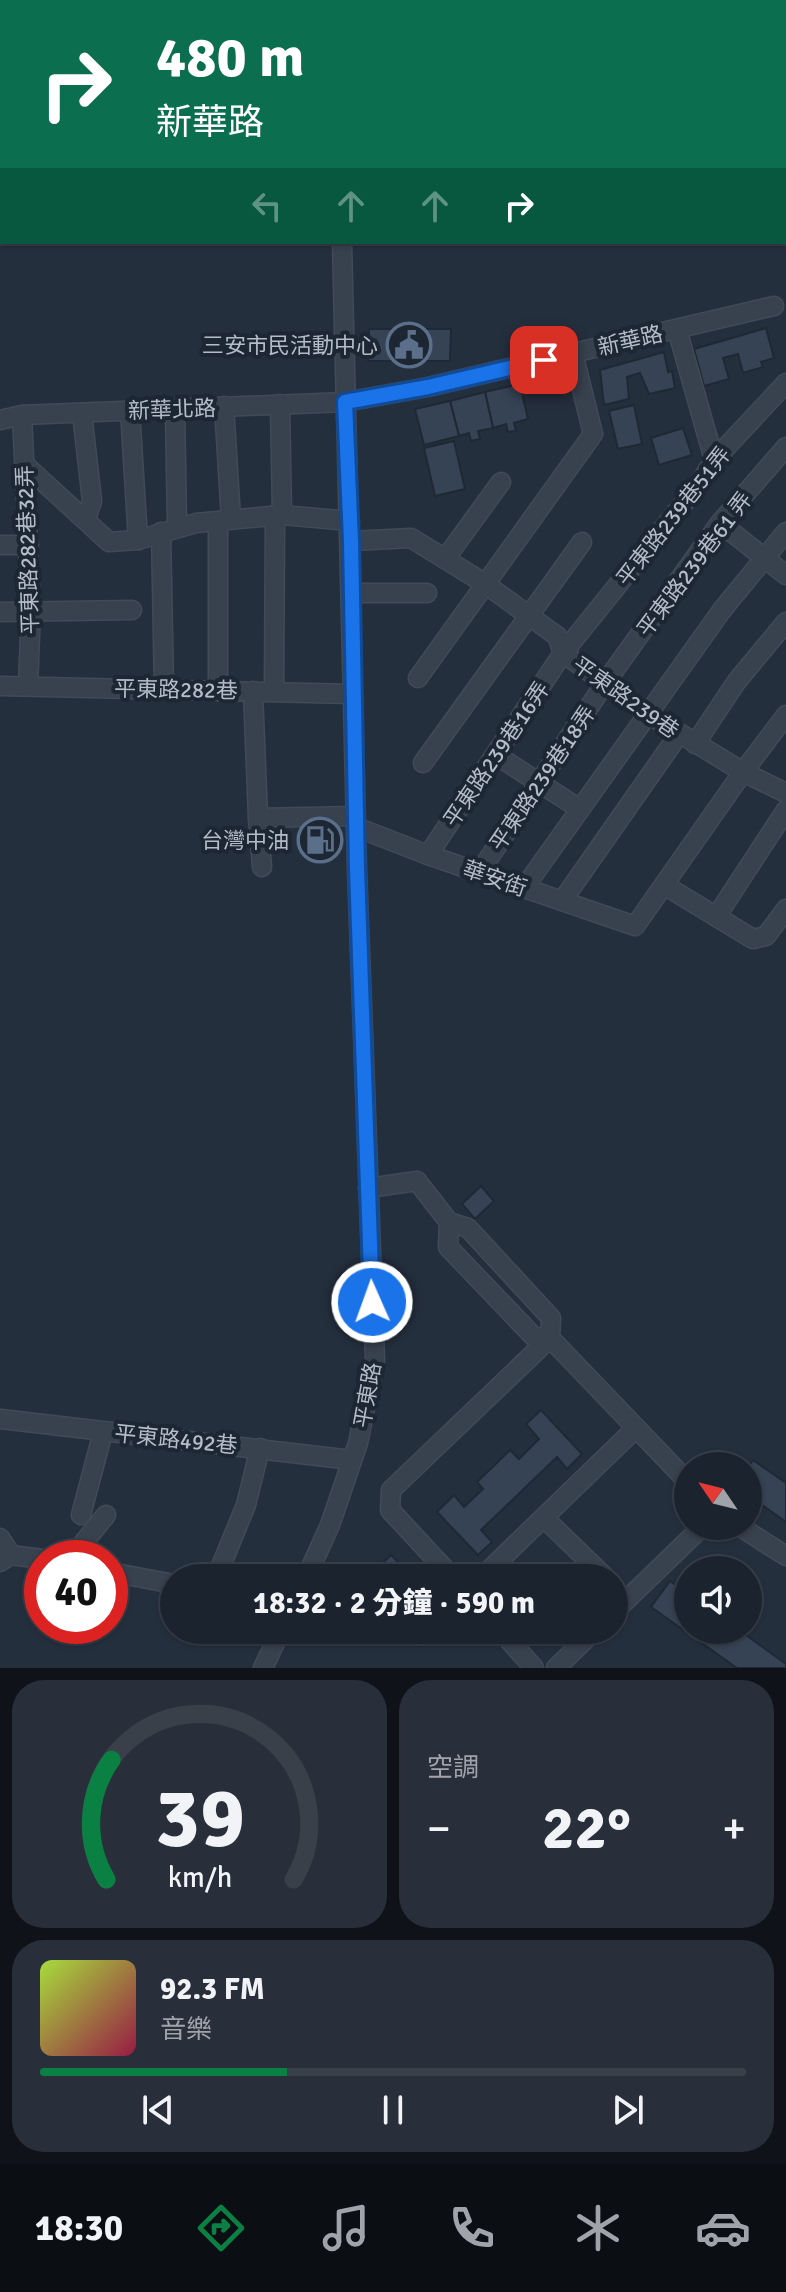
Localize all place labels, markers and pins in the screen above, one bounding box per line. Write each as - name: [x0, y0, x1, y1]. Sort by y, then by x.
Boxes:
- public building icon: 三安市民活動中心: [385, 321, 433, 369]
- pin: [510, 326, 578, 394]
- place label: 三安市民活動中心: [202, 332, 378, 359]
- fuel station icon: 台灣中油: [296, 816, 344, 864]
- place label: 台灣中油: [201, 827, 289, 854]

